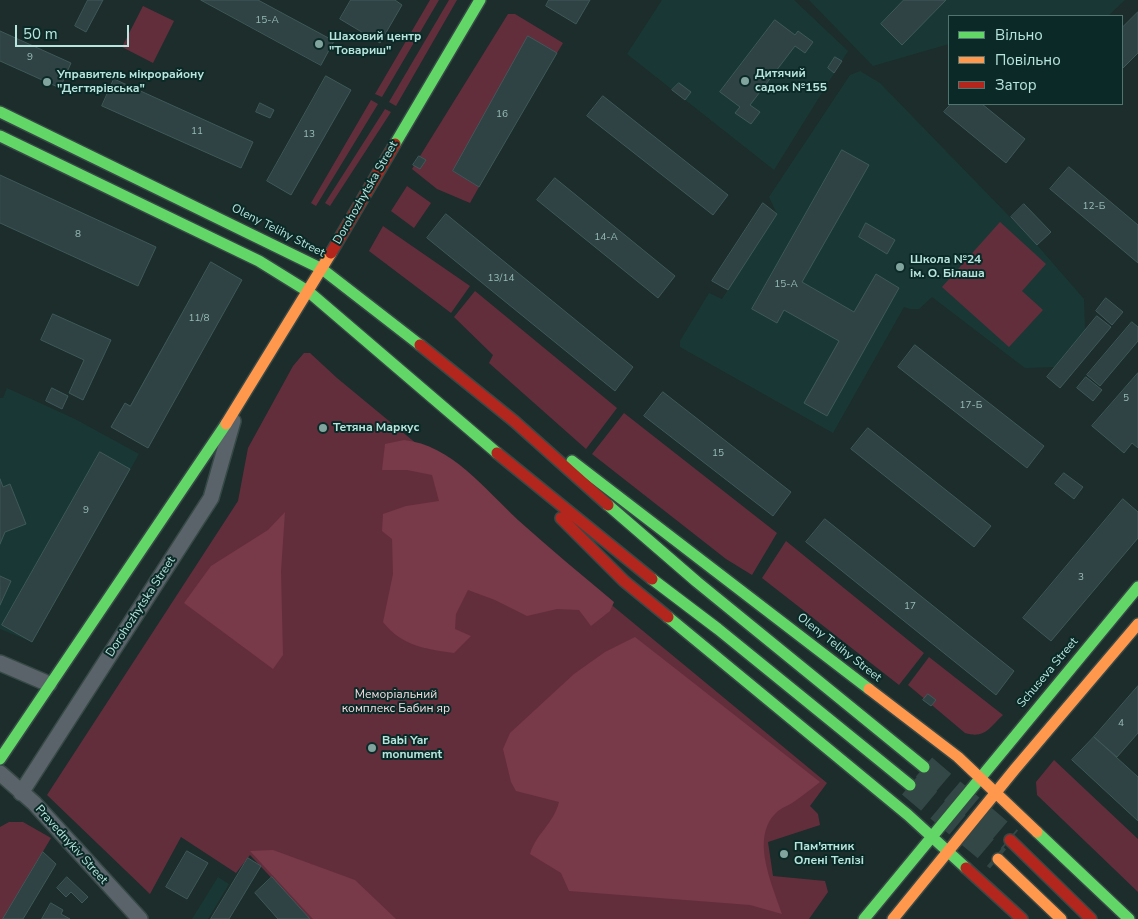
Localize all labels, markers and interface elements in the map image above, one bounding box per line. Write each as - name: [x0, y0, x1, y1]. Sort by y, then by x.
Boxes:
- scale bar: [18, 15, 131, 47]
- house number: 15-А: [255, 15, 279, 27]
- legend: [948, 15, 1123, 105]
- text: 50 m: [23, 24, 58, 44]
- text: Вільно: [995, 25, 1043, 45]
- place label: Шаховий центр "Товариш": [329, 30, 421, 58]
- marker: Шаховий центр "Товариш": [313, 38, 325, 50]
- text: Повільно: [995, 50, 1061, 70]
- house number: 9: [27, 52, 33, 64]
- place label: Дитячий садок №155: [755, 67, 827, 95]
- place label: Управитель мікрорайону "Дегтярівська": [57, 68, 204, 96]
- marker: Дитячий садок №155: [739, 75, 751, 87]
- text: Затор: [995, 75, 1037, 95]
- marker: Управитель мікрорайону "Дегтярівська": [41, 76, 53, 88]
- house number: 16: [496, 109, 508, 121]
- house number: 11: [191, 126, 203, 138]
- house number: 13: [303, 129, 315, 141]
- street label: Dorohozhytska Street: [331, 139, 401, 247]
- street label: Oleny Telihy Street: [229, 201, 327, 261]
- house number: 12-Б: [1083, 201, 1105, 213]
- house number: 8: [75, 229, 81, 241]
- house number: 14-А: [594, 232, 618, 244]
- place label: Школа №24 ім. О. Білаша: [910, 253, 985, 281]
- marker: Школа №24 ім. О. Білаша: [894, 261, 906, 273]
- house number: 13/14: [488, 273, 514, 285]
- house number: 15-А: [774, 279, 798, 291]
- house number: 11/8: [189, 313, 209, 325]
- house number: 5: [1123, 393, 1129, 405]
- house number: 17-Б: [960, 400, 982, 412]
- place label: Тетяна Маркус: [333, 421, 419, 435]
- marker: Тетяна Маркус: [317, 422, 329, 434]
- house number: 15: [712, 448, 724, 460]
- house number: 9: [83, 505, 89, 517]
- street label: Dorohozhytska Street: [103, 554, 179, 660]
- house number: 3: [1078, 572, 1084, 584]
- house number: 17: [904, 601, 916, 613]
- street label: Oleny Telihy Street: [794, 611, 884, 685]
- street label: Schuseva Street: [1015, 635, 1081, 711]
- park label: Меморіальний комплекс Бабин яр: [342, 688, 450, 716]
- house number: 4: [1118, 718, 1124, 730]
- place label: Babi Yar monument: [382, 734, 442, 762]
- marker: Babi Yar monument: [366, 742, 378, 754]
- street label: Pravednykiv Street: [32, 803, 110, 887]
- place label: Пам'ятник Олені Телізі: [794, 840, 864, 868]
- marker: Пам'ятник Олені Телізі: [778, 848, 790, 860]

